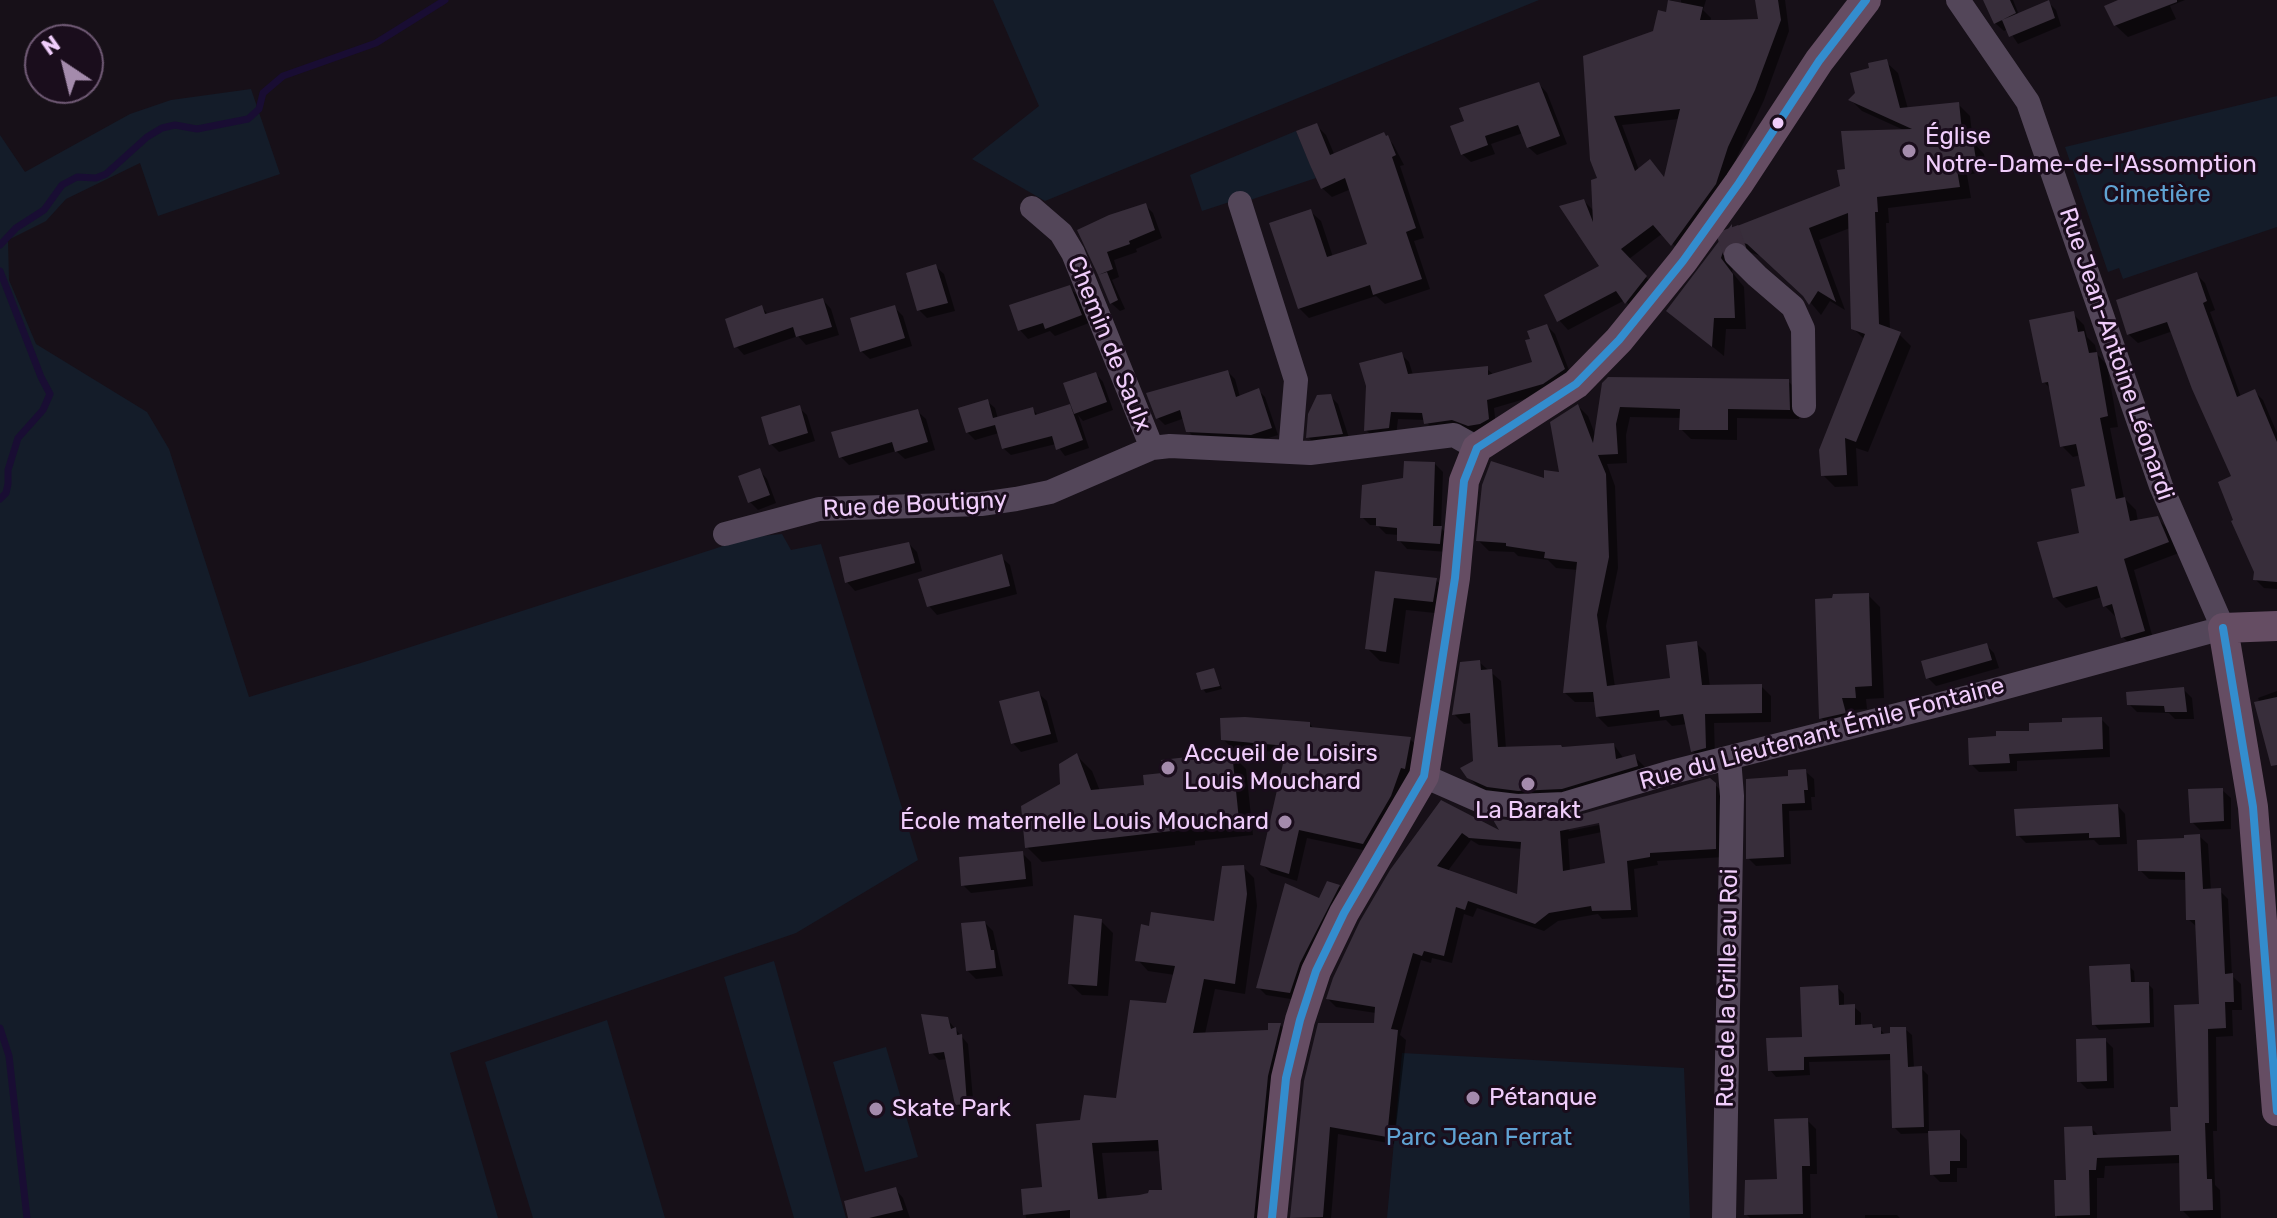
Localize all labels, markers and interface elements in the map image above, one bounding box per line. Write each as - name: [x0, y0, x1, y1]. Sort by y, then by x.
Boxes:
- north arrow: [24, 24, 104, 104]
- text: N: [37, 30, 65, 61]
- unlabelled marker: [1770, 115, 1786, 131]
- place label: Église Notre-Dame-de-l'Assomption: [1925, 123, 2257, 179]
- marker: Église Notre-Dame-de-l'Assomption: [1900, 142, 1918, 160]
- park label: Cimetière: [2103, 181, 2211, 209]
- street label: Rue Jean-Antoine Léonardi: [2052, 204, 2180, 504]
- street label: Chemin de Saulx: [1061, 252, 1157, 436]
- street label: Rue de Boutigny: [822, 486, 1008, 524]
- street label: Rue du Lieutenant Émile Fontaine: [1636, 671, 2008, 797]
- place label: Accueil de Loisirs Louis Mouchard: [1184, 740, 1378, 796]
- marker: Accueil de Loisirs Louis Mouchard: [1159, 759, 1177, 777]
- marker: La Barakt: [1519, 775, 1537, 793]
- place label: La Barakt: [1475, 797, 1581, 825]
- place label: École maternelle Louis Mouchard: [900, 808, 1269, 836]
- marker: École maternelle Louis Mouchard: [1276, 813, 1294, 831]
- street label: Rue de la Grille au Roi: [1712, 868, 1744, 1108]
- place label: Pétanque: [1489, 1084, 1597, 1112]
- marker: Pétanque: [1464, 1089, 1482, 1107]
- place label: Skate Park: [892, 1095, 1011, 1123]
- marker: Skate Park: [867, 1100, 885, 1118]
- park label: Parc Jean Ferrat: [1386, 1124, 1572, 1152]

